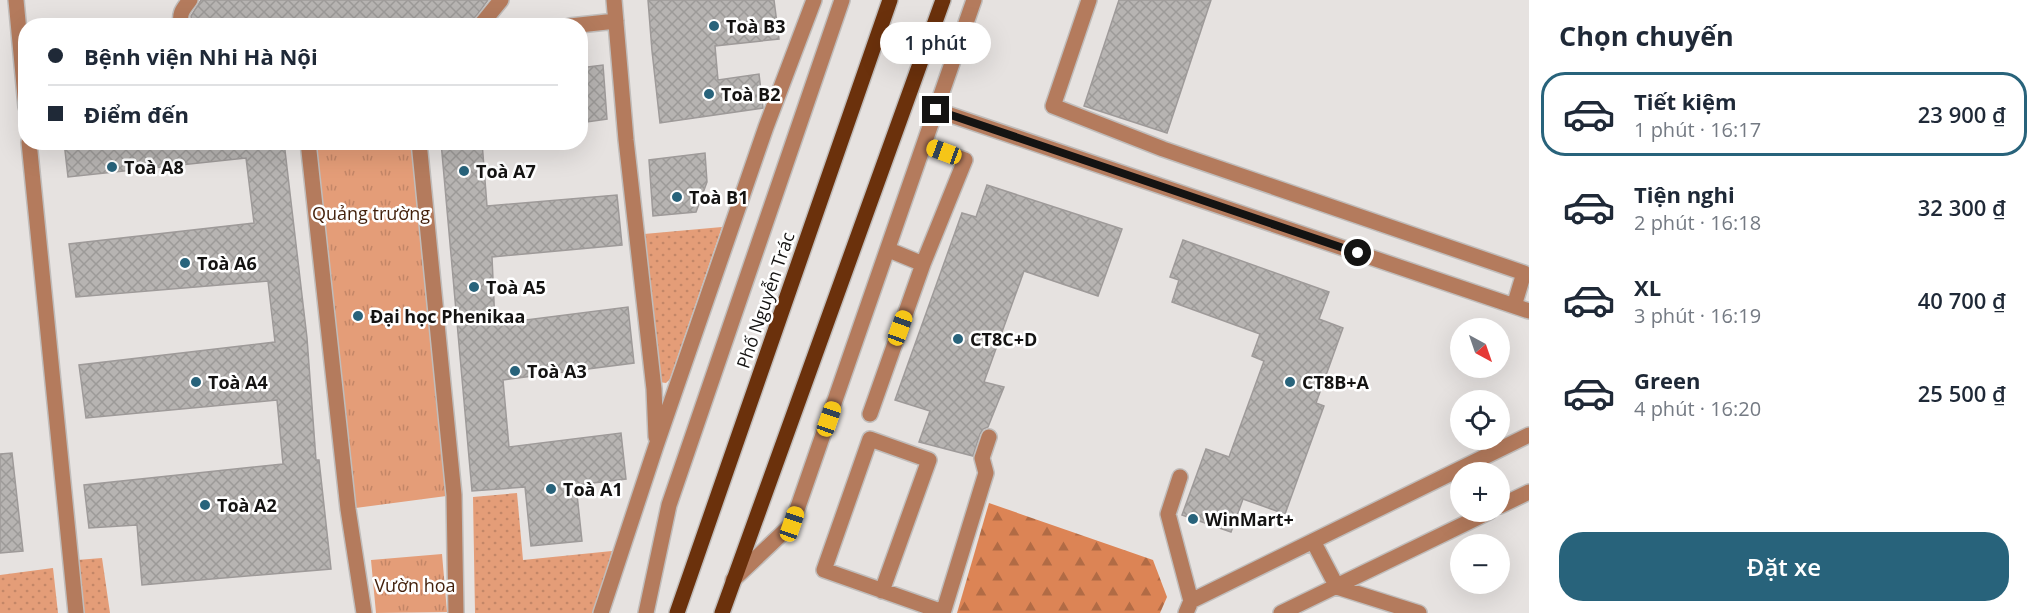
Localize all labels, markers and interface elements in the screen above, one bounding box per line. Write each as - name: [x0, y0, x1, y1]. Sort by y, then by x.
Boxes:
- place label: Toà B3: [726, 14, 786, 38]
- text: Chọn chuyến: [1559, 17, 1734, 54]
- marker: Toà B3: [707, 19, 721, 33]
- callout: 1 phút: [880, 23, 992, 65]
- text: 1 phút: [904, 29, 967, 56]
- text: Bệnh viện Nhi Hà Nội: [84, 41, 318, 71]
- place label: Toà B2: [721, 82, 781, 106]
- text: Tiết kiệm: [1634, 86, 1737, 116]
- marker: Toà B2: [702, 87, 716, 101]
- icon: car: [1562, 87, 1616, 141]
- route end: [922, 96, 949, 123]
- text: Điểm đến: [84, 99, 189, 129]
- text: 23 900 ₫: [1918, 99, 2006, 129]
- text: 1 phút · 16:17: [1634, 116, 1761, 143]
- car: [924, 137, 964, 167]
- place label: Toà A8: [124, 155, 184, 179]
- place label: Toà A7: [476, 159, 536, 183]
- marker: Toà A8: [105, 160, 119, 174]
- marker: Toà A7: [457, 164, 471, 178]
- text: Tiện nghi: [1634, 179, 1735, 209]
- icon: car: [1562, 180, 1616, 234]
- place label: Toà B1: [689, 185, 749, 209]
- marker: Toà B1: [670, 190, 684, 204]
- text: 32 300 ₫: [1918, 192, 2006, 222]
- park label: Quảng trường: [312, 201, 430, 225]
- text: 2 phút · 16:18: [1634, 209, 1761, 236]
- street label: Phố Nguyễn Trác: [730, 228, 800, 371]
- route start: [1344, 239, 1371, 266]
- place label: Toà A6: [197, 251, 257, 275]
- marker: Toà A6: [178, 256, 192, 270]
- text: XL: [1634, 272, 1661, 302]
- icon: car: [1562, 273, 1616, 327]
- place label: Toà A5: [486, 275, 546, 299]
- marker: Toà A5: [467, 280, 481, 294]
- text: 40 700 ₫: [1918, 285, 2006, 315]
- text: 3 phút · 16:19: [1634, 302, 1761, 329]
- place label: Đại học Phenikaa: [370, 304, 525, 328]
- car: [885, 308, 915, 348]
- marker: Đại học Phenikaa: [351, 309, 365, 323]
- north arrow: [1450, 318, 1510, 378]
- map controls: [1450, 318, 1510, 594]
- place label: CT8C+D: [970, 327, 1037, 351]
- marker: CT8C+D: [951, 332, 965, 346]
- place label: Toà A3: [527, 359, 587, 383]
- marker: Toà A3: [508, 364, 522, 378]
- text: Green: [1634, 365, 1700, 395]
- icon: car: [1562, 366, 1616, 420]
- place label: Toà A4: [208, 370, 268, 394]
- place label: CT8B+A: [1302, 370, 1370, 394]
- marker: Toà A4: [189, 375, 203, 389]
- marker: CT8B+A: [1283, 375, 1297, 389]
- text: 25 500 ₫: [1918, 378, 2006, 408]
- button: locate: [1450, 390, 1510, 450]
- text: 4 phút · 16:20: [1634, 395, 1761, 422]
- car: [815, 399, 843, 439]
- button: +: [1450, 462, 1510, 522]
- place label: Toà A1: [563, 477, 623, 501]
- marker: Toà A1: [544, 482, 558, 496]
- place label: Toà A2: [217, 493, 277, 517]
- marker: Toà A2: [198, 498, 212, 512]
- car: [778, 504, 806, 544]
- place label: WinMart+: [1205, 507, 1294, 531]
- marker: WinMart+: [1186, 512, 1200, 526]
- button: Đặt xe: [1559, 532, 2009, 601]
- button: −: [1450, 534, 1510, 594]
- park label: Vườn hoa: [374, 573, 456, 597]

